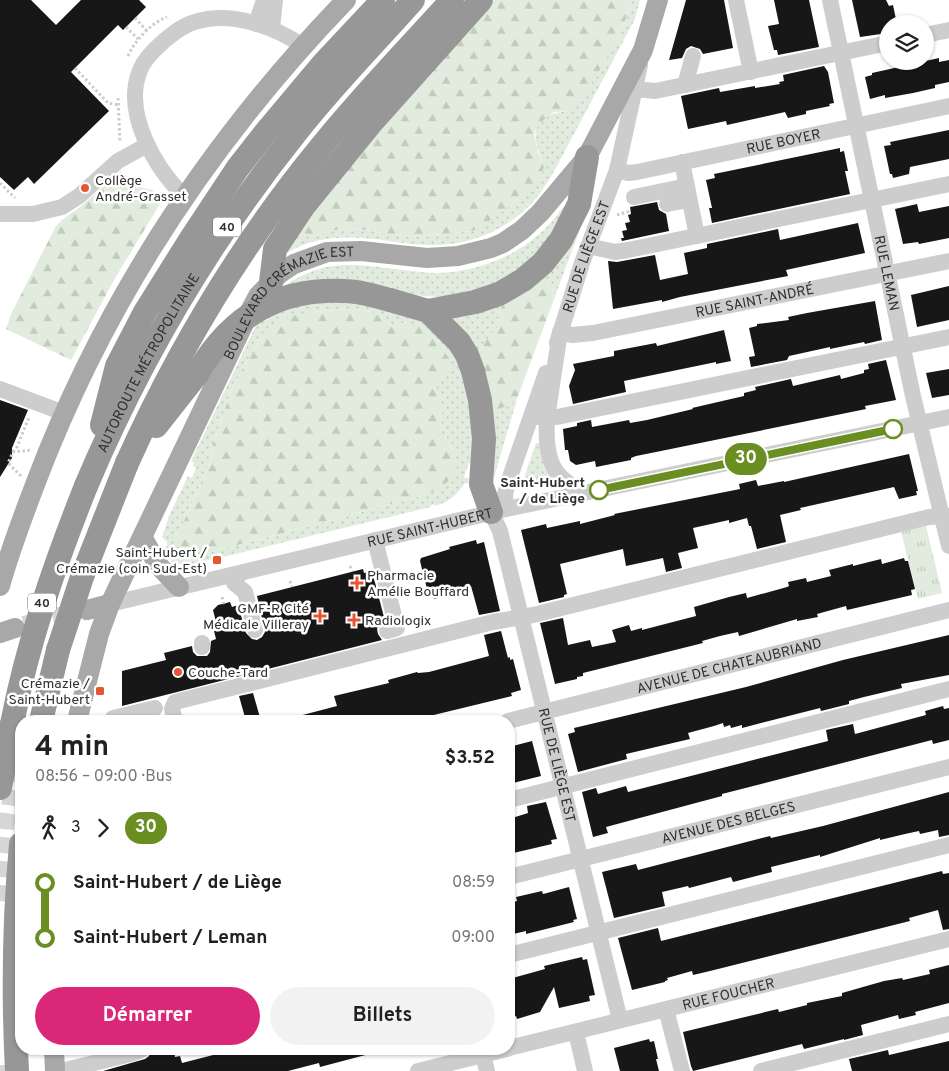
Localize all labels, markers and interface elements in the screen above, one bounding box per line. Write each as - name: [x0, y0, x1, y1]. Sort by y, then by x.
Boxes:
- map controls: [879, 15, 934, 70]
- button: layers: [879, 15, 934, 70]
- street label: RUE BOYER: [745, 126, 822, 159]
- place label: Collège André-Grasset: [95, 173, 187, 206]
- marker: Collège André-Grasset: [79, 182, 91, 194]
- street label: RUE DE LIÈGE EST: [560, 199, 615, 315]
- road number: 40: [213, 218, 241, 236]
- street label: RUE LEMAN: [870, 234, 902, 313]
- street label: BOULEVARD CRÉMAZIE EST: [221, 244, 355, 363]
- street label: AUTOROUTE MÉTROPOLITAINE: [95, 271, 204, 456]
- street label: RUE SAINT-ANDRÉ: [694, 281, 816, 322]
- unlabelled marker: [883, 419, 903, 439]
- line badge: 30: [724, 443, 768, 475]
- text: 30: [735, 447, 757, 470]
- place label: Saint-Hubert / de Liège: [500, 475, 585, 508]
- marker: Saint-Hubert / de Liège: [589, 480, 609, 500]
- street label: RUE SAINT-HUBERT: [366, 505, 495, 552]
- place label: Saint-Hubert / Crémazie (coin Sud-Est): [56, 545, 207, 578]
- marker: Saint-Hubert / Crémazie (coin Sud-Est): [211, 554, 223, 566]
- place label: Pharmacie Amélie Bouffard: [367, 568, 469, 601]
- marker: Pharmacie Amélie Bouffard: [351, 577, 363, 589]
- road number: 40: [28, 594, 56, 612]
- place label: GMF-R Cité Médicale Villeray: [203, 601, 309, 634]
- marker: GMF-R Cité Médicale Villeray: [313, 609, 327, 623]
- marker: Radiologix: [347, 613, 361, 627]
- place label: Radiologix: [365, 613, 431, 630]
- street label: AVENUE DE CHATEAUBRIAND: [635, 635, 824, 698]
- place label: Couche-Tard: [188, 665, 268, 682]
- marker: Couche-Tard: [172, 666, 184, 678]
- place label: Crémazie / Saint-Hubert: [9, 676, 90, 709]
- marker: Crémazie / Saint-Hubert: [94, 685, 106, 697]
- street label: RUE DE LIÈGE EST: [534, 706, 578, 824]
- text: 4 min: [35, 730, 109, 766]
- text: $3.52: [445, 746, 495, 770]
- text: 08:56 – 09:00 · Bus: [35, 767, 172, 787]
- street label: AVENUE DES BELGES: [660, 799, 797, 849]
- icon: walk: [35, 814, 63, 842]
- icon: forward: [89, 814, 117, 842]
- text: 30: [135, 816, 157, 839]
- text: 3: [71, 818, 81, 838]
- text: Saint-Hubert / de Liège: [73, 871, 282, 895]
- text: 08:59: [452, 873, 495, 893]
- text: Saint-Hubert / Leman: [73, 926, 268, 950]
- text: 09:00: [451, 928, 495, 948]
- street label: RUE FOUCHER: [681, 975, 777, 1015]
- button: Démarrer: [35, 987, 260, 1045]
- button: Billets: [270, 987, 495, 1045]

